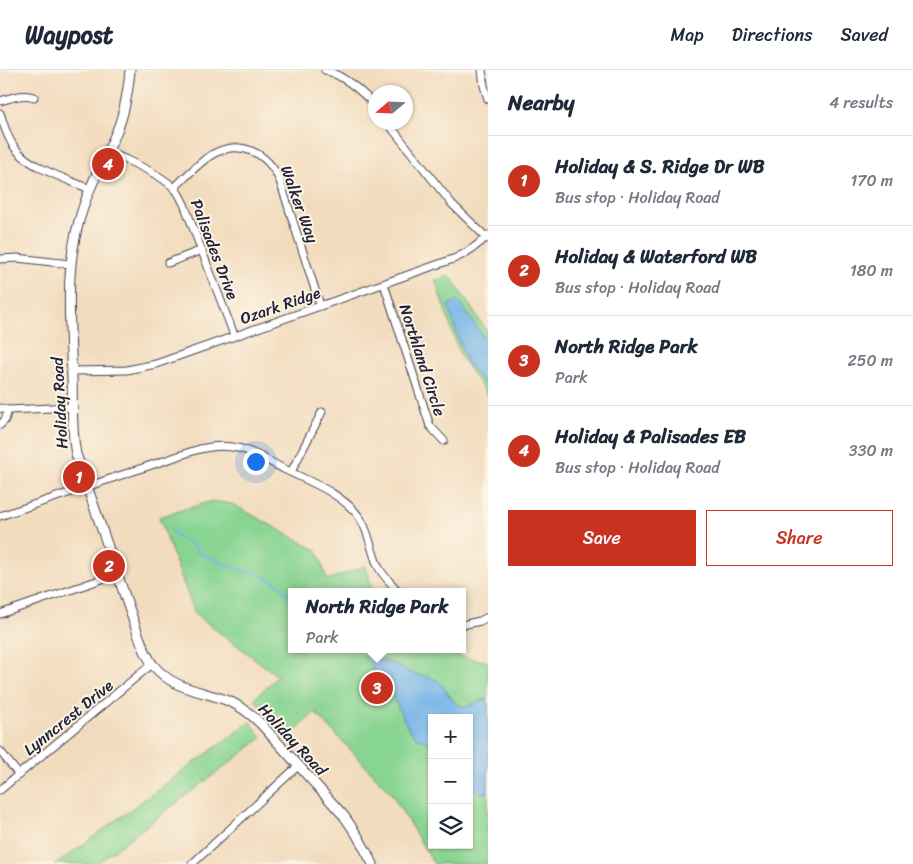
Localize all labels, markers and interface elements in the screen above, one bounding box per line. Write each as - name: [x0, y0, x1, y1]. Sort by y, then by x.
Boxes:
- text: Waypost: [25, 14, 113, 56]
- text: Map: [671, 19, 704, 51]
- text: Directions: [732, 19, 813, 51]
- text: Saved: [841, 19, 888, 51]
- text: Nearby: [508, 84, 574, 122]
- north arrow: [368, 85, 413, 130]
- text: 4 results: [829, 88, 893, 117]
- pin: 4: [92, 145, 124, 183]
- text: Holiday & S. Ridge Dr WB: [555, 150, 765, 183]
- street label: Walker Way: [272, 161, 327, 248]
- text: 1: [521, 166, 527, 195]
- text: 170 m: [850, 166, 893, 195]
- text: Bus stop · Holiday Road: [555, 183, 720, 212]
- street label: Palisades Drive: [182, 195, 247, 304]
- text: Holiday & Waterford WB: [555, 240, 757, 273]
- text: 2: [519, 256, 529, 285]
- text: 180 m: [850, 256, 893, 285]
- text: Bus stop · Holiday Road: [555, 273, 720, 302]
- street label: Ozark Ridge: [236, 278, 325, 333]
- street label: Northland Circle: [391, 300, 454, 420]
- text: North Ridge Park: [555, 330, 698, 363]
- text: 3: [520, 346, 528, 375]
- text: 250 m: [847, 346, 893, 375]
- street label: Holiday Road: [43, 355, 76, 449]
- text: Park: [555, 363, 588, 392]
- text: Holiday & Palisades EB: [555, 420, 746, 453]
- text: 4: [519, 436, 529, 465]
- text: 330 m: [849, 436, 893, 465]
- your location: [243, 449, 269, 475]
- text: Bus stop · Holiday Road: [555, 453, 720, 482]
- pin: 1: [63, 458, 95, 496]
- button: Save: [508, 510, 696, 566]
- button: Share: [706, 510, 893, 566]
- pin: 2: [93, 547, 125, 585]
- popup: [288, 588, 466, 653]
- text: North Ridge Park: [306, 590, 448, 623]
- text: Park: [306, 623, 339, 652]
- pin: 3: [361, 669, 393, 707]
- street label: Lynncrest Drive: [17, 672, 120, 763]
- street label: Holiday Road: [251, 696, 336, 784]
- map controls: [428, 714, 473, 849]
- button: +: [428, 714, 473, 759]
- button: −: [428, 759, 473, 804]
- button: layers: [428, 804, 473, 849]

